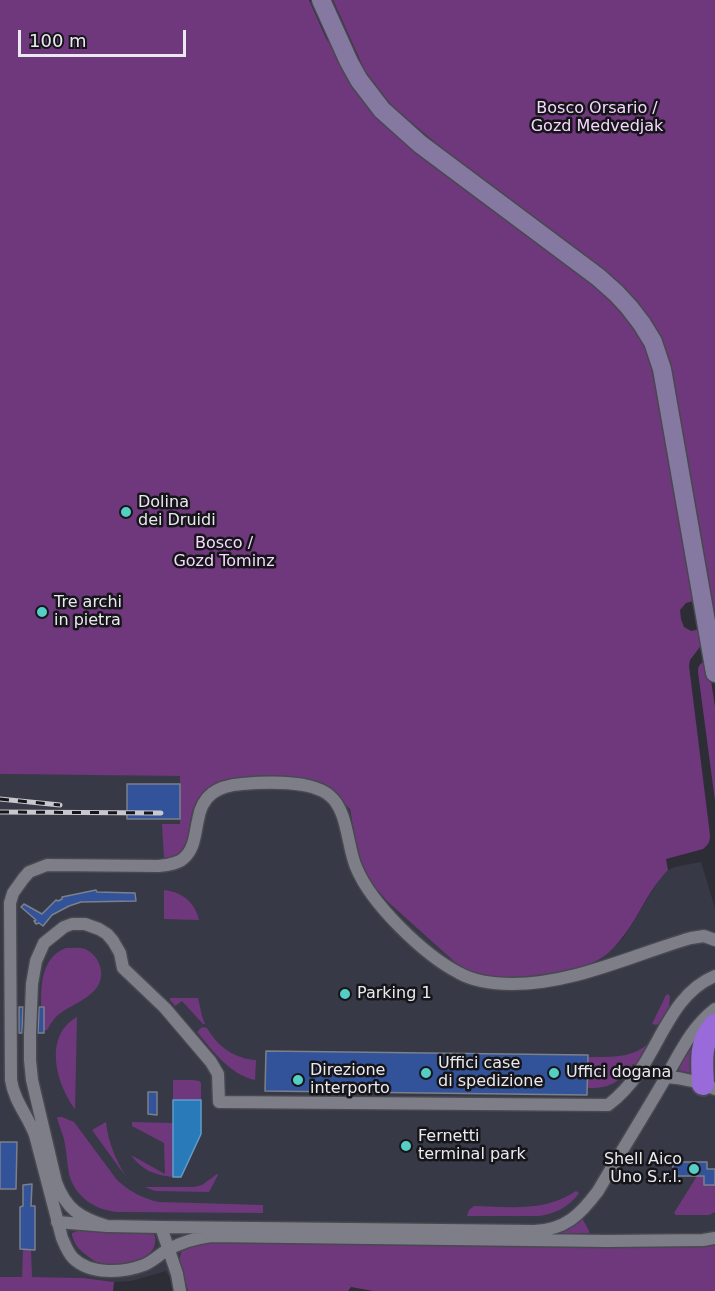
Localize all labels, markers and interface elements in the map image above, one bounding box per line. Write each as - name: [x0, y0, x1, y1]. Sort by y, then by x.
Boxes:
- scale bar: [21, 18, 189, 56]
- text: 100 m: [29, 30, 87, 51]
- park label: Bosco Orsario / Gozd Medvedjak: [531, 99, 663, 137]
- place label: Dolina dei Druidi: [138, 493, 216, 531]
- marker: Dolina dei Druidi: [119, 505, 133, 519]
- park label: Bosco / Gozd Tominz: [173, 534, 275, 572]
- place label: Tre archi in pietra: [54, 593, 122, 631]
- marker: Tre archi in pietra: [35, 605, 49, 619]
- place label: Parking 1: [357, 984, 432, 1004]
- marker: Parking 1: [338, 987, 352, 1001]
- place label: Uffici case di spedizione: [438, 1054, 543, 1092]
- place label: Direzione interporto: [310, 1061, 390, 1099]
- place label: Uffici dogana: [566, 1063, 671, 1083]
- marker: Uffici case di spedizione: [419, 1066, 433, 1080]
- marker: Uffici dogana: [547, 1066, 561, 1080]
- marker: Direzione interporto: [291, 1073, 305, 1087]
- place label: Fernetti terminal park: [418, 1127, 526, 1165]
- marker: Fernetti terminal park: [399, 1139, 413, 1153]
- place label: Shell Aico Uno S.r.l.: [604, 1150, 682, 1188]
- marker: Shell Aico Uno S.r.l.: [687, 1162, 701, 1176]

